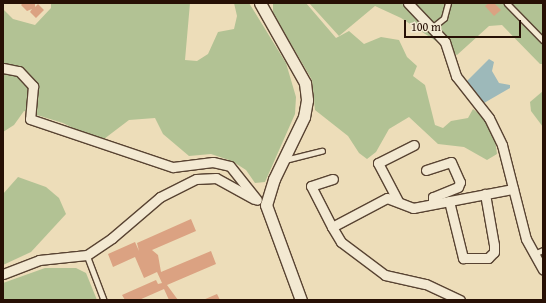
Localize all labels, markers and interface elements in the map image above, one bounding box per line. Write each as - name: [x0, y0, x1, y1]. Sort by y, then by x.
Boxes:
- scale bar: [406, 12, 523, 38]
- text: 100 m: [411, 18, 441, 35]

